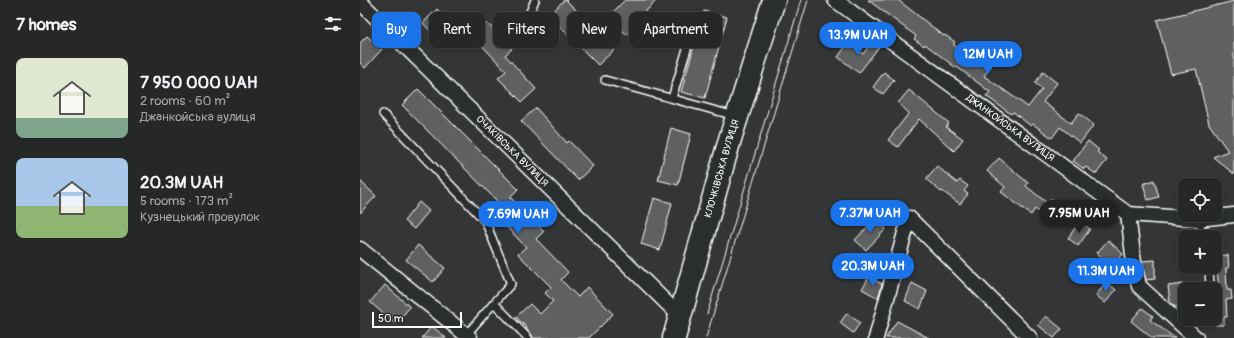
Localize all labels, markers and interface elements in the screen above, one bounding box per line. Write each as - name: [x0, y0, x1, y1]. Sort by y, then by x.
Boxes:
- chip: Buy: [372, 12, 421, 48]
- chip: Rent: [429, 12, 485, 48]
- chip: Filters: [493, 12, 559, 48]
- chip: New: [567, 12, 621, 48]
- chip: Apartment: [629, 12, 722, 48]
- icon: filters: [322, 13, 344, 35]
- text: 7 homes: [16, 14, 76, 35]
- pin: 13.9M UAH: [812, 22, 904, 56]
- text: 13.9M UAH: [828, 27, 888, 43]
- pin: 12M UAH: [951, 41, 1025, 75]
- text: 12M UAH: [963, 46, 1013, 62]
- text: 7 950 000 UAH: [140, 72, 258, 93]
- icon: home: [48, 74, 96, 122]
- street label: ДЖАНКОЙСЬКА ВУЛИЦЯ: [963, 91, 1057, 164]
- text: 2 rooms · 60 m²: [140, 93, 230, 109]
- text: Джанкойська вулиця: [140, 109, 256, 125]
- street label: ОЧАКІВСЬКА ВУЛИЦЯ: [473, 113, 551, 189]
- street label: КЛОЧКІВСЬКА ВУЛИЦЯ: [702, 118, 742, 219]
- text: 20.3M UAH: [140, 172, 223, 193]
- icon: home: [48, 174, 96, 222]
- map controls: [1178, 178, 1222, 326]
- button: locate: [1178, 178, 1222, 222]
- text: 5 rooms · 173 m²: [140, 193, 233, 209]
- pin: 7.37M UAH: [824, 200, 916, 234]
- pin: 7.95M UAH: [1033, 200, 1125, 234]
- pin: 7.69M UAH: [472, 201, 564, 235]
- text: 7.37M UAH: [839, 205, 901, 221]
- text: 7.95M UAH: [1049, 205, 1109, 221]
- text: 7.69M UAH: [487, 206, 549, 222]
- text: Кузнецький провулок: [140, 209, 260, 225]
- button: +: [1178, 230, 1222, 274]
- pin: 20.3M UAH: [827, 253, 919, 287]
- text: 20.3M UAH: [841, 258, 905, 274]
- pin: 11.3M UAH: [1060, 258, 1152, 292]
- text: 11.3M UAH: [1077, 263, 1135, 279]
- button: −: [1178, 282, 1222, 326]
- scale bar: [372, 310, 462, 329]
- text: 50 m: [378, 312, 404, 325]

